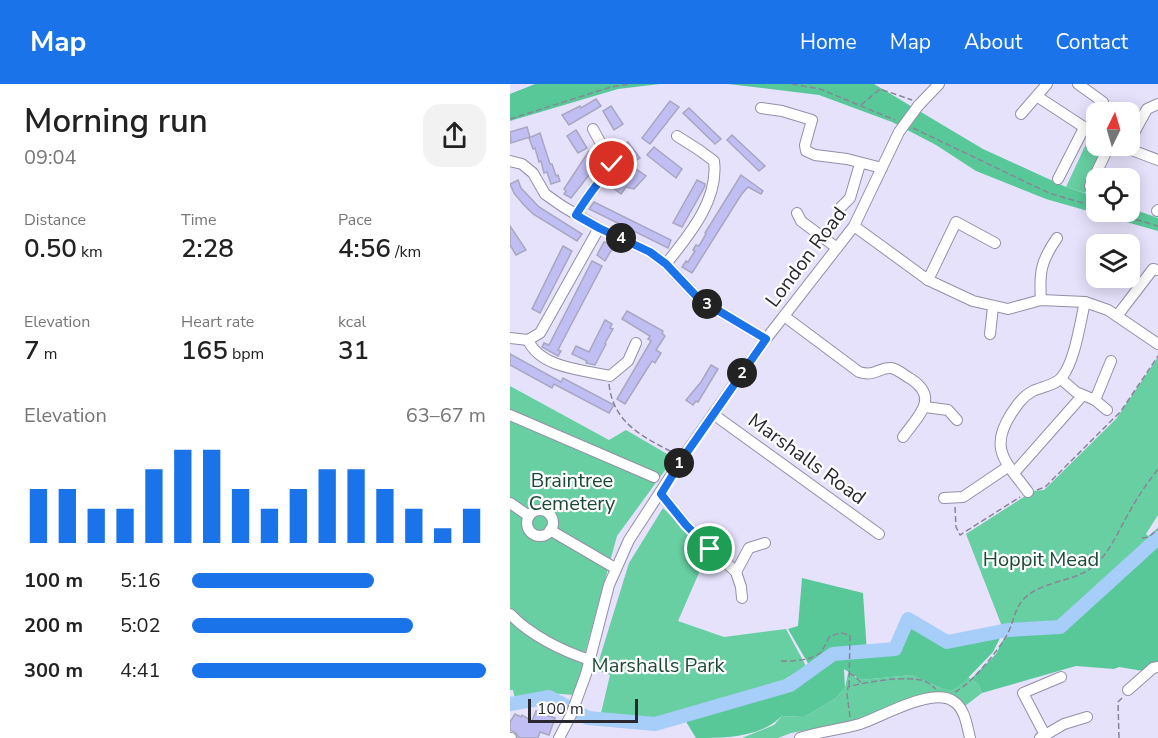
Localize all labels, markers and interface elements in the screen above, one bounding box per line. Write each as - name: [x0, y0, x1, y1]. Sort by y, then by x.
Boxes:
- text: Map: [30, 23, 86, 61]
- text: Home: [800, 28, 857, 56]
- text: Map: [890, 28, 931, 56]
- text: About: [964, 28, 1022, 56]
- text: Contact: [1055, 28, 1128, 56]
- text: Morning run: [24, 99, 208, 144]
- north arrow: [1086, 102, 1140, 156]
- map controls: [1086, 102, 1140, 288]
- button: share: [423, 104, 486, 167]
- pin: [586, 138, 637, 189]
- text: 09:04: [24, 144, 77, 171]
- icon: check: [595, 147, 628, 180]
- button: locate: [1086, 168, 1140, 222]
- street label: London Road: [759, 201, 853, 313]
- text: Distance: [24, 209, 86, 231]
- text: Time: [181, 209, 217, 231]
- text: Pace: [338, 209, 372, 231]
- pin: 4: [606, 223, 636, 253]
- text: 4: [616, 227, 626, 249]
- text: 0.50: [24, 231, 77, 266]
- text: 2:28: [181, 231, 234, 266]
- text: 4:56: [338, 231, 391, 266]
- button: layers: [1086, 234, 1140, 288]
- text: km: [77, 241, 103, 263]
- text: /km: [391, 241, 421, 263]
- pin: 3: [692, 289, 722, 319]
- text: 3: [702, 293, 712, 315]
- text: Elevation: [24, 311, 90, 333]
- text: Heart rate: [181, 311, 254, 333]
- text: kcal: [338, 311, 366, 333]
- text: 7: [24, 333, 40, 368]
- text: 165: [181, 333, 228, 368]
- text: 31: [338, 333, 369, 368]
- text: m: [40, 343, 57, 365]
- text: bpm: [228, 343, 264, 365]
- pin: 2: [727, 358, 757, 388]
- text: 2: [737, 362, 747, 384]
- text: Elevation: [24, 402, 107, 429]
- text: 63–67 m: [406, 402, 486, 429]
- street label: Marshalls Road: [743, 407, 871, 511]
- pin: 1: [664, 448, 694, 478]
- text: 1: [674, 452, 684, 474]
- park label: Braintree Cemetery: [529, 467, 616, 517]
- pin: [684, 523, 735, 574]
- icon: arrive: [693, 532, 726, 565]
- park label: Hoppit Mead: [983, 546, 1099, 573]
- text: 100 m: [24, 567, 83, 594]
- text: 5:16: [120, 567, 161, 594]
- text: 200 m: [24, 612, 83, 639]
- text: 5:02: [120, 612, 161, 639]
- park label: Marshalls Park: [592, 652, 725, 679]
- text: 300 m: [24, 657, 83, 684]
- text: 4:41: [120, 657, 161, 684]
- scale bar: [528, 696, 638, 724]
- text: 100 m: [537, 698, 584, 720]

